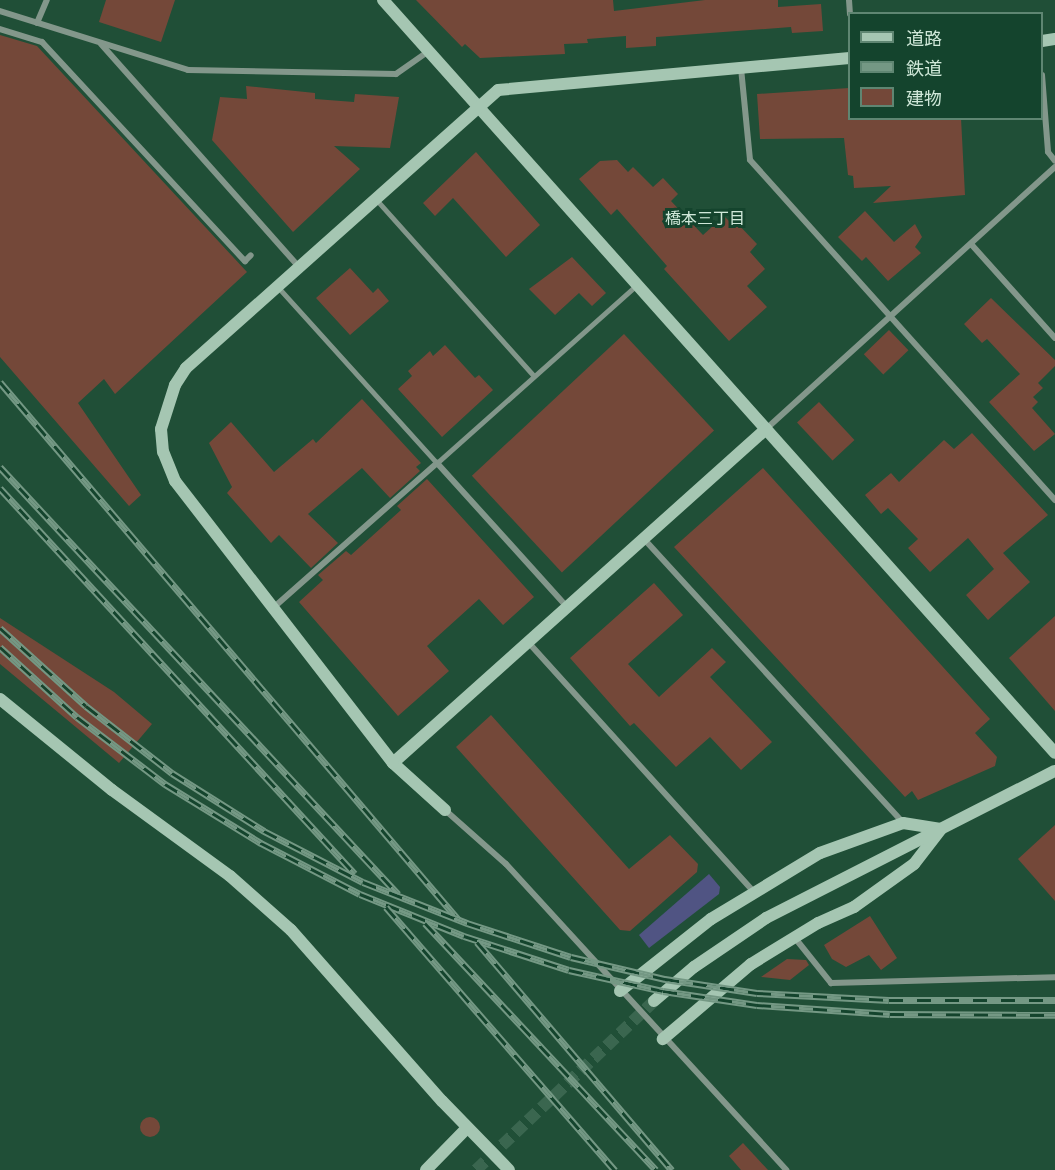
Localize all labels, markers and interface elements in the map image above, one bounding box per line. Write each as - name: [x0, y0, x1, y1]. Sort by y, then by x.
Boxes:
- legend: [848, 12, 1043, 120]
- text: 道路: [906, 27, 942, 50]
- text: 鉄道: [906, 57, 942, 80]
- text: 建物: [906, 87, 942, 110]
- district label: 橋本三丁目: [665, 208, 745, 228]

